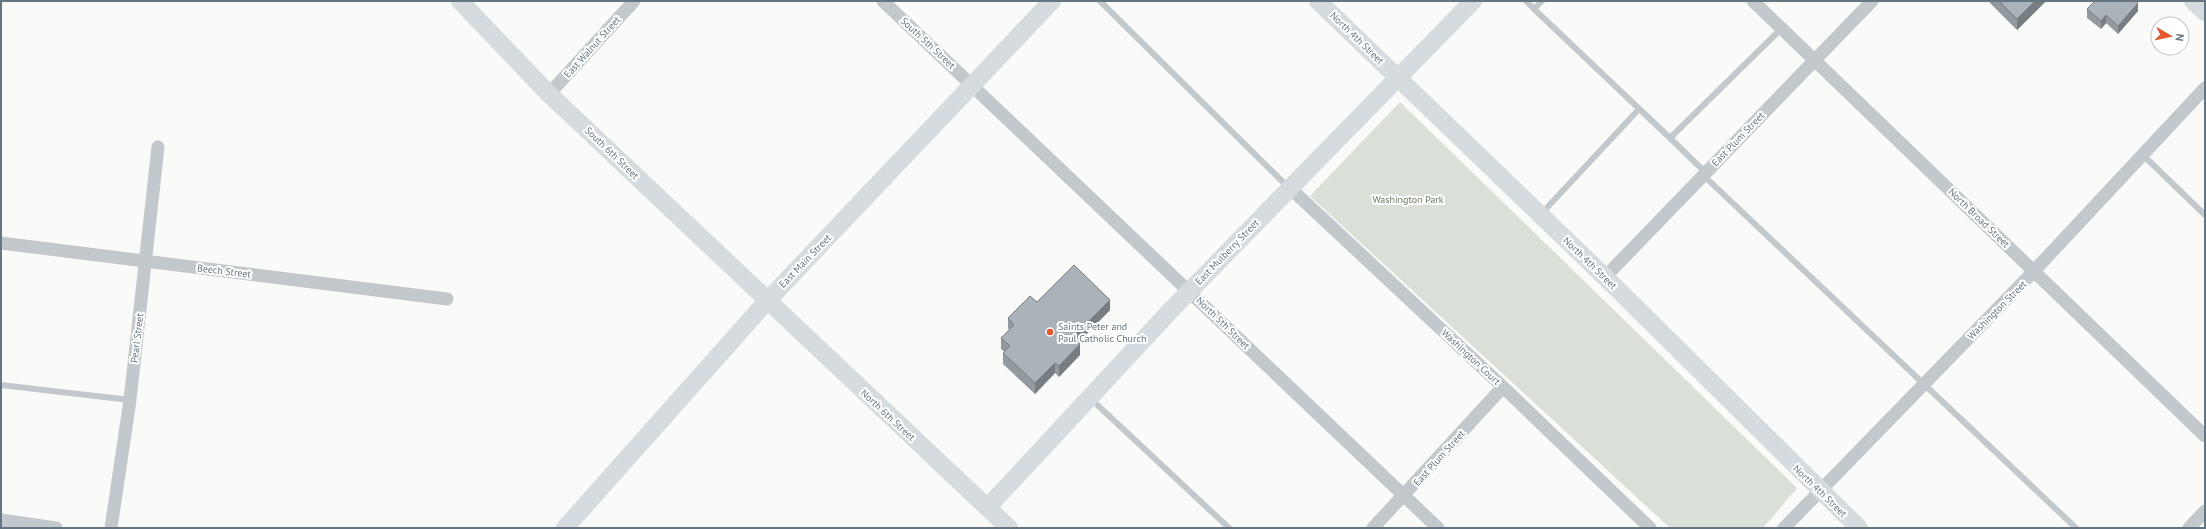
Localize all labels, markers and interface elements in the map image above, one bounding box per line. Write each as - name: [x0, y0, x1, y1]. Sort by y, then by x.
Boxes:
- street label: North 4th Street: [1327, 9, 1387, 67]
- street label: East Walnut Street: [561, 13, 624, 81]
- street label: South 5th Street: [898, 14, 959, 72]
- north arrow: [2150, 16, 2190, 56]
- text: N: [2172, 33, 2187, 42]
- street label: East Plum Street: [1709, 109, 1768, 169]
- street label: South 6th Street: [582, 124, 642, 182]
- street label: North Broad Street: [1946, 185, 2013, 251]
- park label: Washington Park: [1372, 193, 1444, 206]
- street label: East Mulberry Street: [1192, 216, 1262, 288]
- street label: East Main Street: [776, 231, 834, 291]
- street label: North 4th Street: [1560, 234, 1620, 292]
- street label: Beech Street: [196, 261, 252, 281]
- street label: Washington Street: [1965, 277, 2030, 342]
- street label: North 5th Street: [1193, 294, 1253, 352]
- street label: Pearl Street: [128, 312, 147, 364]
- place label: Saints Peter and Paul Catholic Church: [1058, 320, 1146, 345]
- street label: Washington Court: [1439, 326, 1504, 388]
- marker: Saints Peter and Paul Catholic Church: [1045, 327, 1055, 337]
- street label: North 6th Street: [858, 386, 918, 444]
- street label: East Plum Street: [1410, 427, 1468, 489]
- street label: North 4th Street: [1790, 462, 1850, 520]

